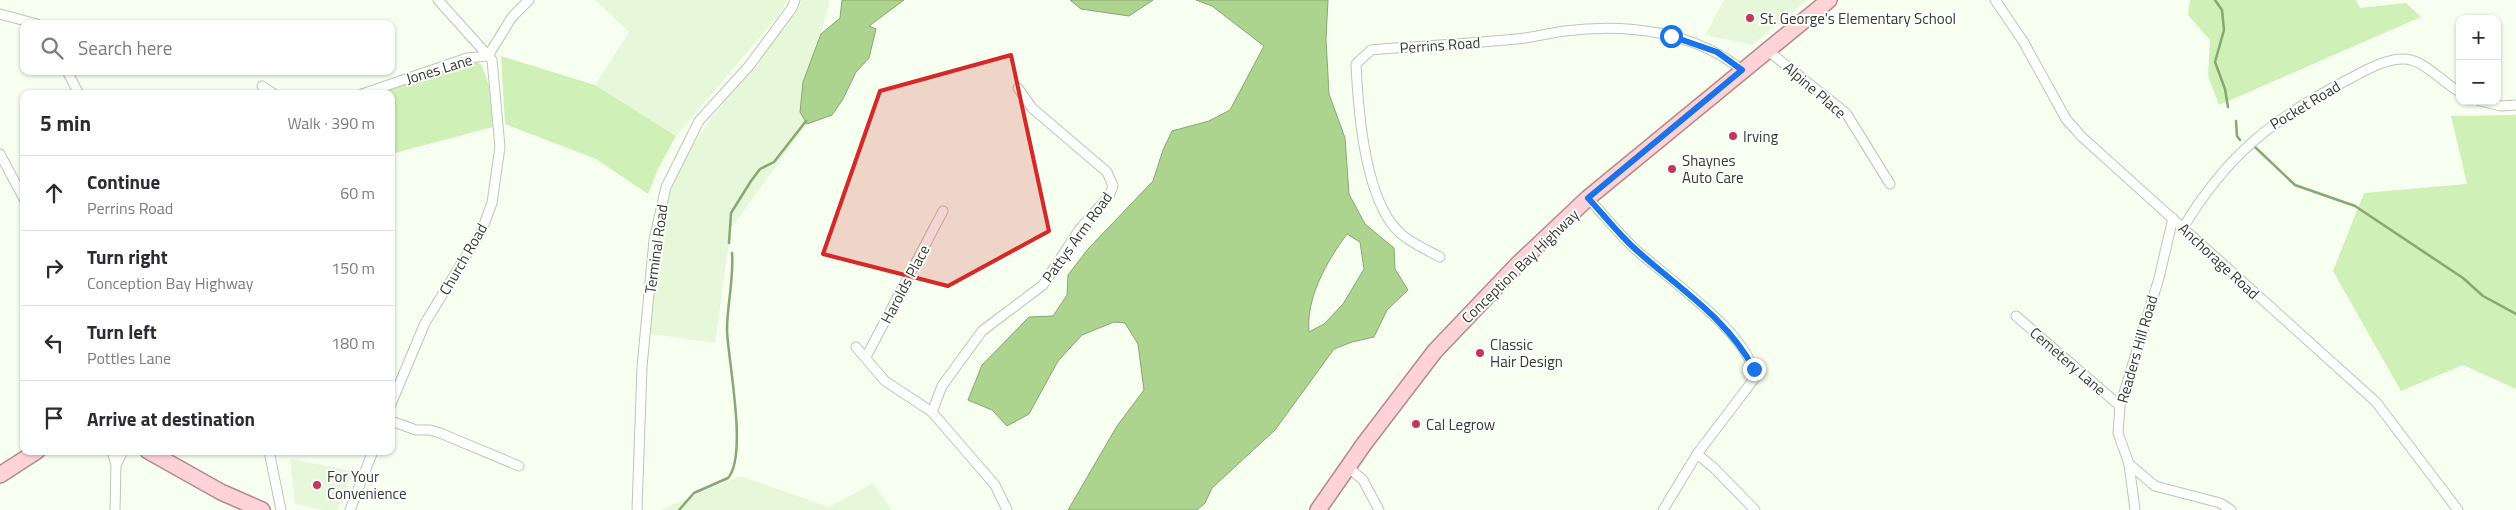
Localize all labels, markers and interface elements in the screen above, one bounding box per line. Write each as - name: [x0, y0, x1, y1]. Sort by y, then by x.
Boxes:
- place label: St. George's Elementary School: [1760, 7, 1956, 30]
- marker: St. George's Elementary School: [1744, 12, 1756, 24]
- map controls: [2456, 15, 2501, 105]
- button: +: [2456, 15, 2501, 60]
- search box: [20, 20, 395, 75]
- route start: [1660, 25, 1683, 48]
- street label: Perrins Road: [1399, 31, 1481, 59]
- text: Search here: [78, 33, 172, 62]
- icon: search: [38, 34, 66, 62]
- street label: Jones Lane: [403, 48, 475, 90]
- street label: Alpine Place: [1779, 56, 1851, 124]
- button: −: [2456, 60, 2501, 105]
- street label: Pocket Road: [2265, 75, 2345, 135]
- text: 5 min: [40, 107, 91, 139]
- text: Walk · 390 m: [287, 111, 375, 135]
- place label: Irving: [1743, 125, 1778, 148]
- marker: Irving: [1727, 130, 1739, 142]
- place label: Shaynes Auto Care: [1682, 149, 1744, 189]
- marker: Shaynes Auto Care: [1666, 163, 1678, 175]
- text: Continue: [87, 167, 160, 196]
- icon: ahead: [40, 179, 68, 207]
- text: 60 m: [340, 181, 375, 205]
- street label: Pattys Arm Road: [1036, 187, 1118, 287]
- text: Perrins Road: [87, 196, 173, 220]
- street label: Terminal Road: [638, 203, 674, 295]
- street label: Conception Bay Highway: [1456, 204, 1584, 328]
- street label: Anchorage Road: [2173, 217, 2265, 305]
- street label: Church Road: [433, 219, 493, 299]
- street label: Harolds Place: [875, 241, 935, 327]
- text: Turn right: [87, 242, 168, 271]
- icon: right: [40, 254, 68, 282]
- text: 150 m: [331, 256, 375, 280]
- text: Conception Bay Highway: [87, 271, 253, 295]
- street label: Readers Hill Road: [2111, 292, 2163, 406]
- text: Turn left: [87, 317, 157, 346]
- street label: Cemetery Lane: [2025, 321, 2111, 401]
- icon: left: [40, 329, 68, 357]
- text: 180 m: [331, 331, 375, 355]
- place label: Classic Hair Design: [1490, 333, 1563, 373]
- text: Pottles Lane: [87, 346, 171, 370]
- marker: Classic Hair Design: [1474, 347, 1486, 359]
- route end: [1743, 358, 1766, 381]
- icon: arrive: [40, 404, 68, 432]
- text: Arrive at destination: [87, 404, 255, 433]
- place label: Cal Legrow: [1426, 413, 1495, 436]
- marker: Cal Legrow: [1410, 418, 1422, 430]
- place label: For Your Convenience: [327, 465, 407, 505]
- marker: For Your Convenience: [311, 479, 323, 491]

